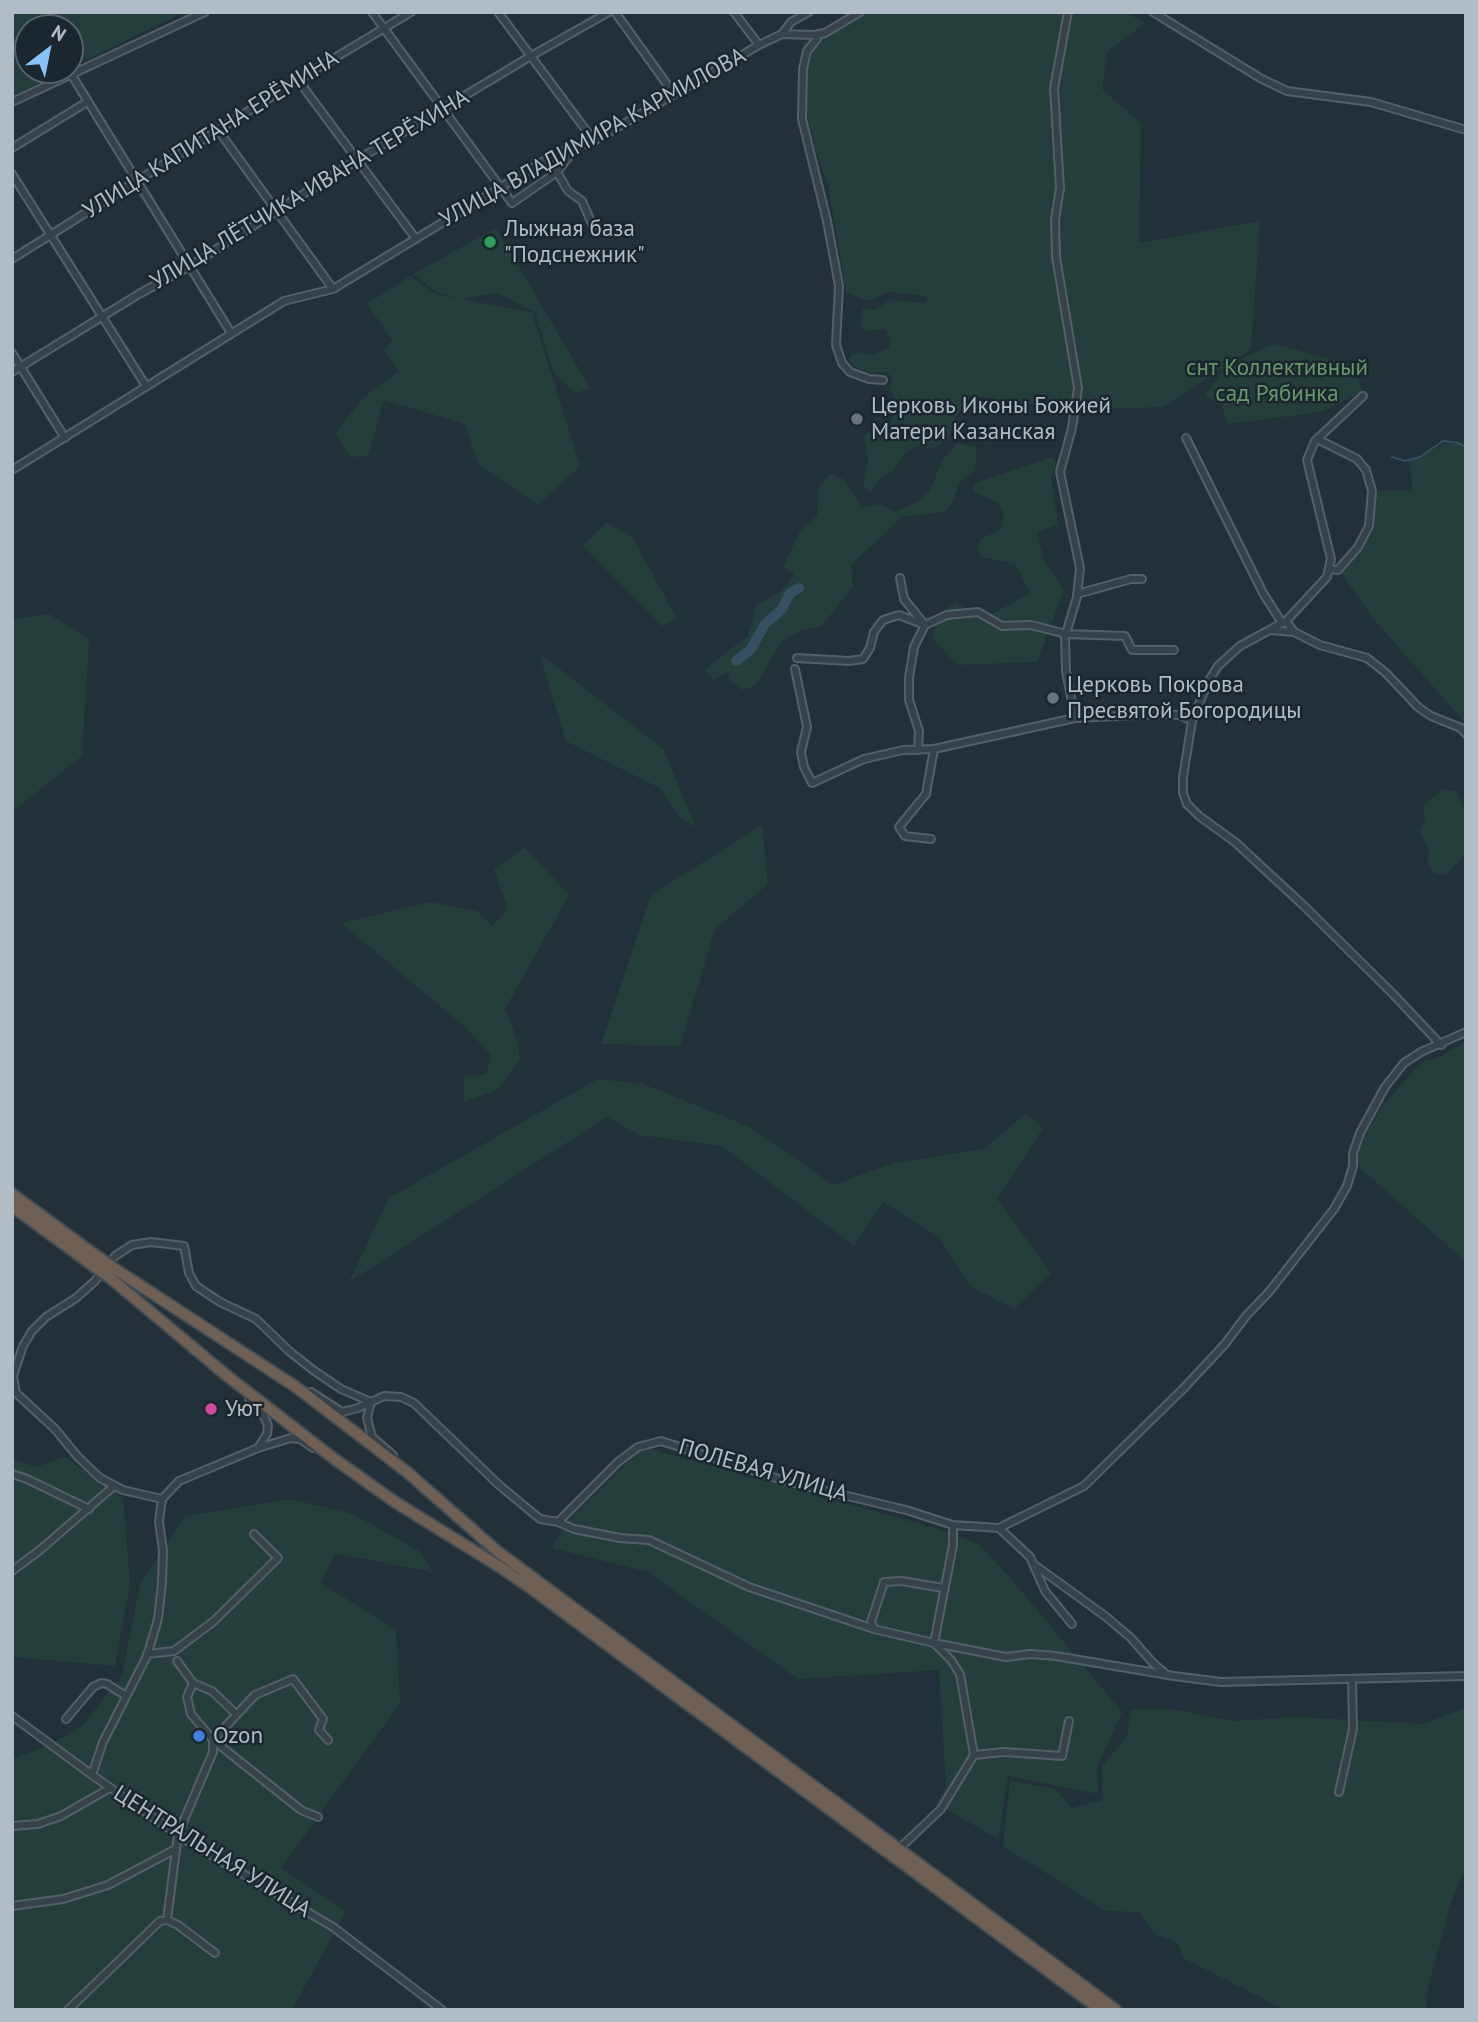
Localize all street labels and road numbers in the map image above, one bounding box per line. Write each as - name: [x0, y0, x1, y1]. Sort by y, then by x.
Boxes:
- street label: УЛИЦА ВЛАДИМИРА КАРМИЛОВА: [435, 42, 751, 234]
- street label: УЛИЦА КАПИТАНА ЕРЁМИНА: [78, 45, 344, 225]
- street label: УЛИЦА ЛЁТЧИКА ИВАНА ТЕРЁХИНА: [146, 84, 474, 296]
- street label: ПОЛЕВАЯ УЛИЦА: [675, 1434, 851, 1508]
- street label: ЦЕНТРАЛЬНАЯ УЛИЦА: [108, 1780, 316, 1924]

